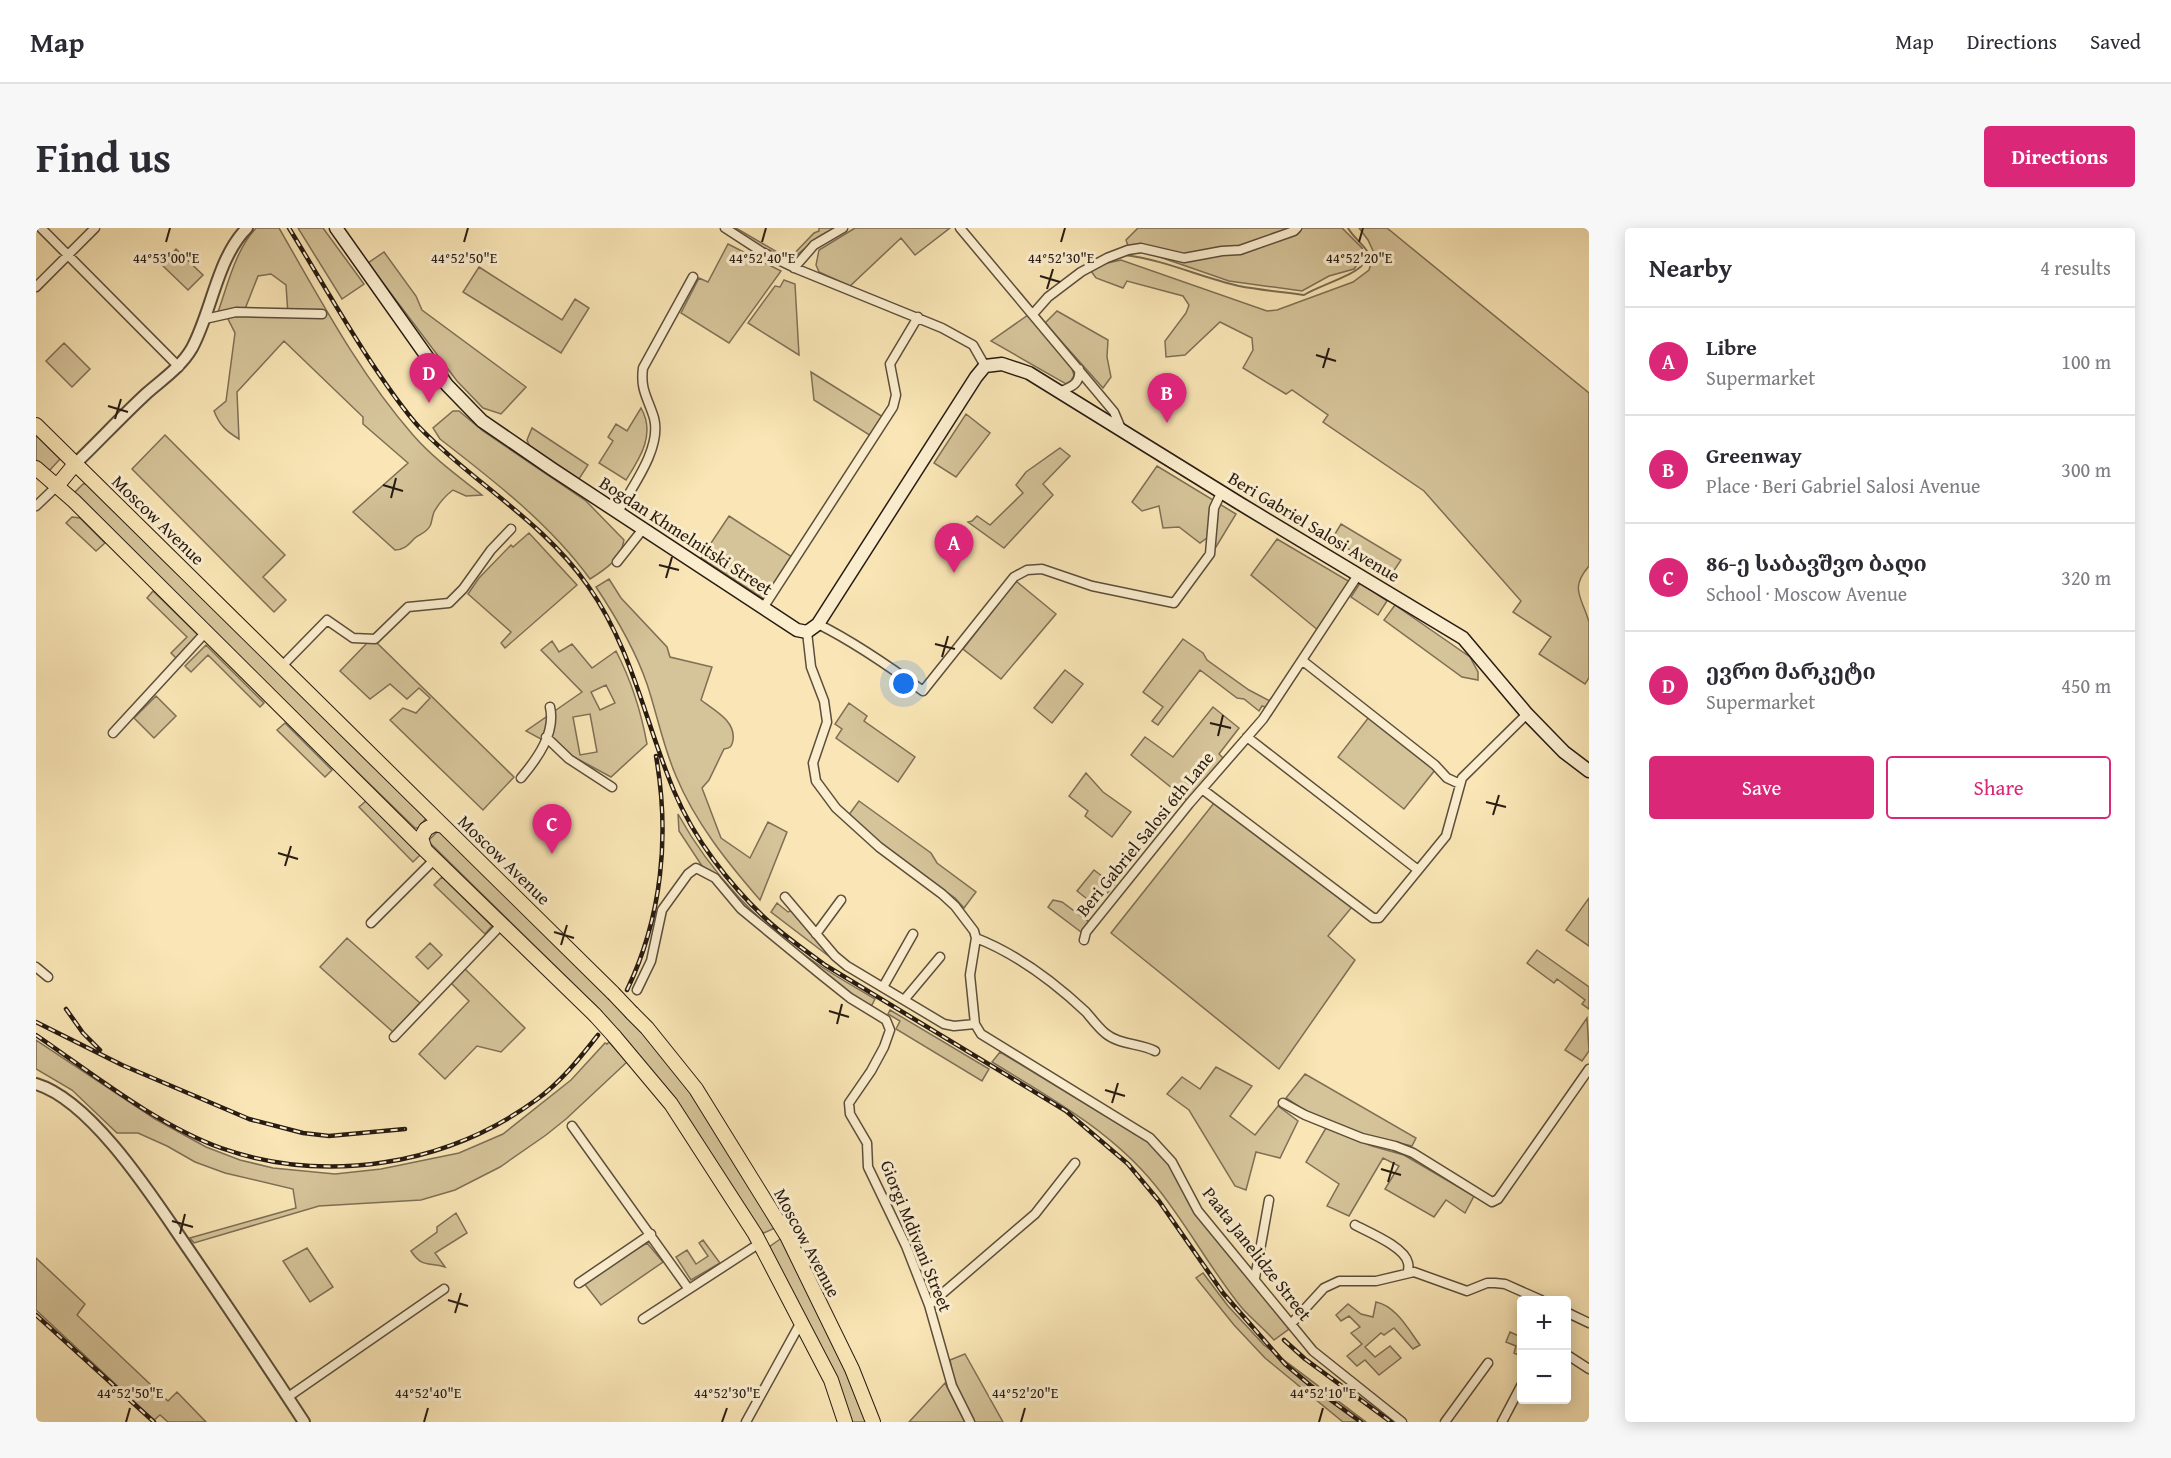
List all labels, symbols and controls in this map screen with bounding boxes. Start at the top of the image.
text: Map [30,21,84,62]
text: Map [1895,26,1934,57]
text: Directions [1967,26,2057,57]
text: Saved [2090,26,2141,57]
text: Find us [36,126,171,187]
button: Directions [1984,126,2135,187]
text: 44°53'00"E [133,247,200,268]
text: 44°52'50"E [431,247,498,268]
text: 44°52'40"E [729,247,796,268]
text: 44°52'30"E [1028,247,1095,268]
text: 44°52'20"E [1326,247,1393,268]
text: Nearby [1649,248,1732,287]
text: 4 results [2040,253,2111,282]
text: Libre [1706,331,1757,363]
text: A [1662,347,1675,376]
text: 100 m [2061,347,2111,376]
pin: D [410,354,448,403]
text: Supermarket [1706,363,1815,392]
pin: B [1148,374,1186,423]
text: Greenway [1706,439,1802,471]
text: B [1662,455,1675,484]
text: 300 m [2061,455,2111,484]
street label: Beri Gabriel Salosi Avenue [1223,464,1405,589]
street label: Moscow Avenue [106,468,211,571]
street label: Bogdan Khmelnitski Street [594,469,779,602]
text: Place · Beri Gabriel Salosi Avenue [1706,471,1981,500]
pin: A [934,524,974,573]
text: 86-ე საბავშვო ბაღი [1706,547,1927,579]
text: C [1663,563,1674,592]
text: 320 m [2061,563,2111,592]
text: School · Moscow Avenue [1706,579,1907,608]
text: ევრო მარკეტი [1706,655,1876,687]
your location [889,669,918,698]
text: D [1662,671,1675,700]
text: 450 m [2061,671,2111,700]
text: Supermarket [1706,687,1815,716]
street label: Beri Gabriel Salosi 6th Lane [1069,745,1220,922]
button: Save [1649,756,1874,819]
button: Share [1886,756,2111,819]
pin: C [532,804,572,854]
street label: Moscow Avenue [452,808,557,911]
street label: Giorgi Mdivani Street [874,1156,959,1316]
street label: Paata Janelidze Street [1196,1181,1319,1327]
street label: Moscow Avenue [767,1183,848,1302]
map controls [1517,1296,1571,1404]
button: + [1517,1296,1571,1350]
button: − [1517,1350,1571,1404]
text: 44°52'50"E [97,1382,164,1403]
text: 44°52'40"E [395,1382,462,1403]
text: 44°52'30"E [694,1382,761,1403]
text: 44°52'20"E [992,1382,1059,1403]
text: 44°52'10"E [1290,1382,1357,1403]

